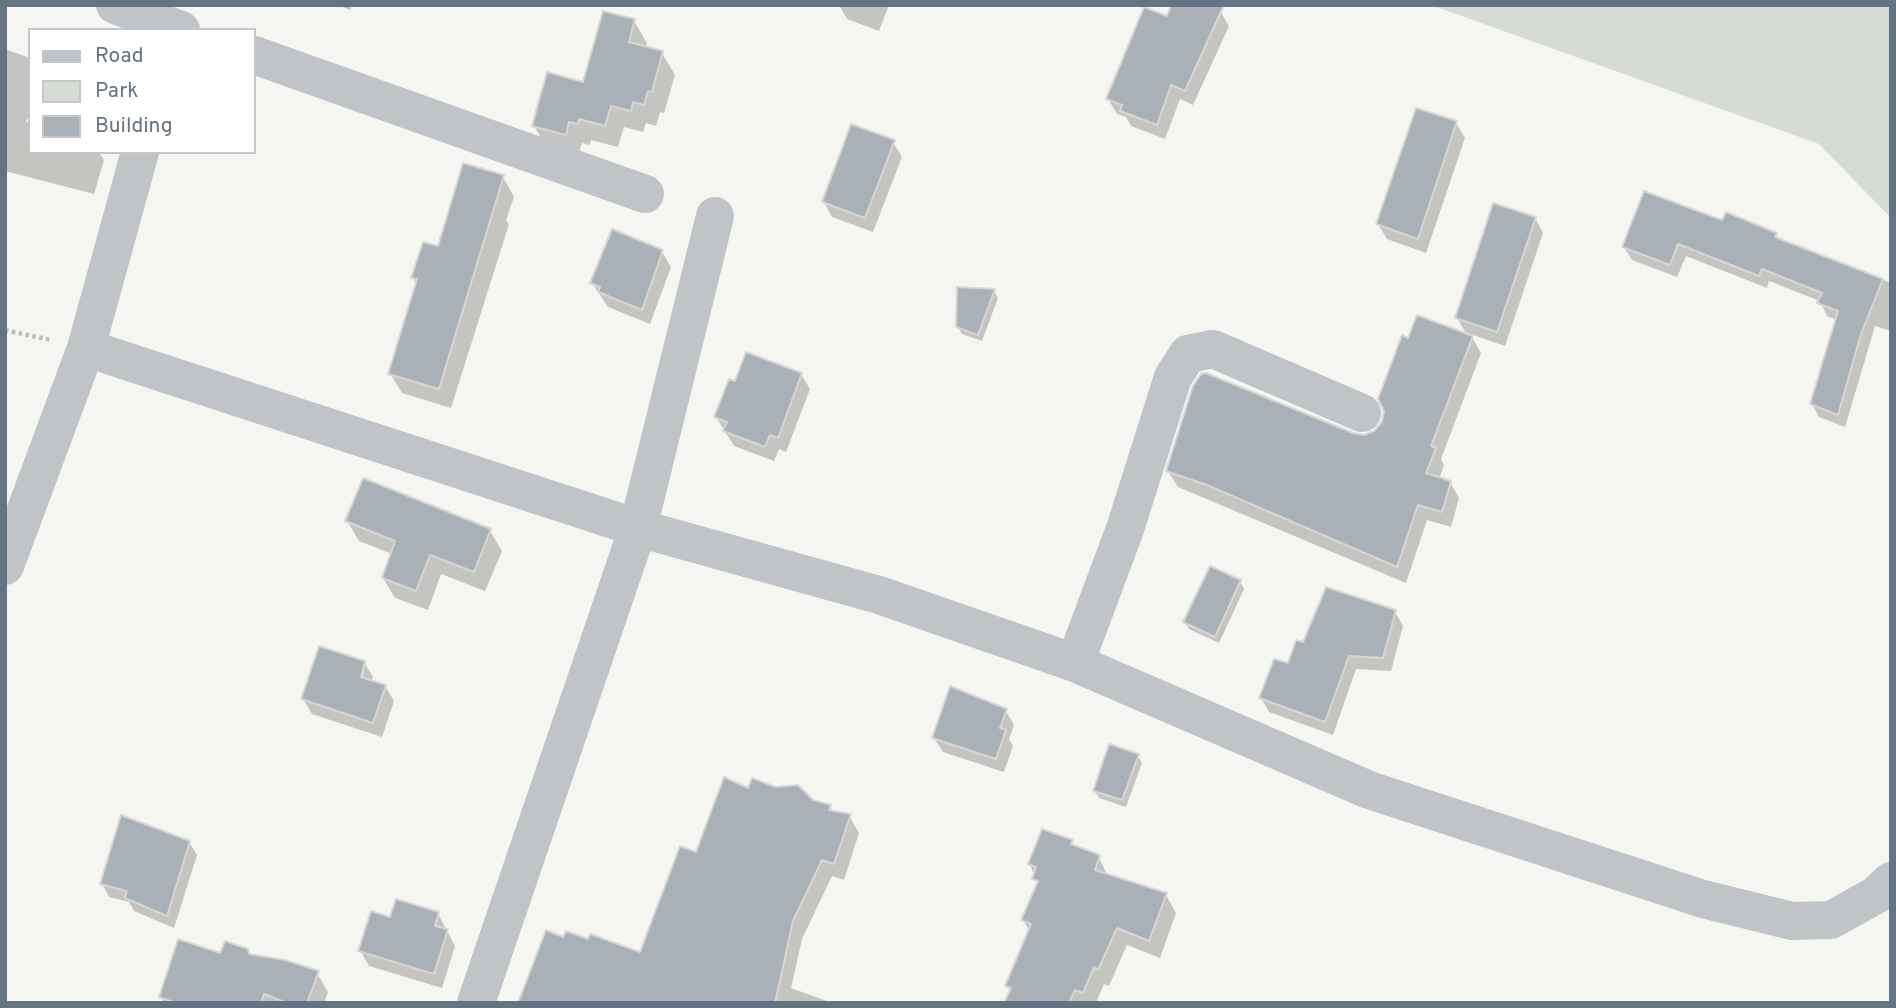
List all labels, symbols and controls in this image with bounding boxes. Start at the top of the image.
legend [28,28,256,154]
text: Road [95,43,144,70]
text: Park [95,78,138,105]
text: Building [95,113,173,140]

